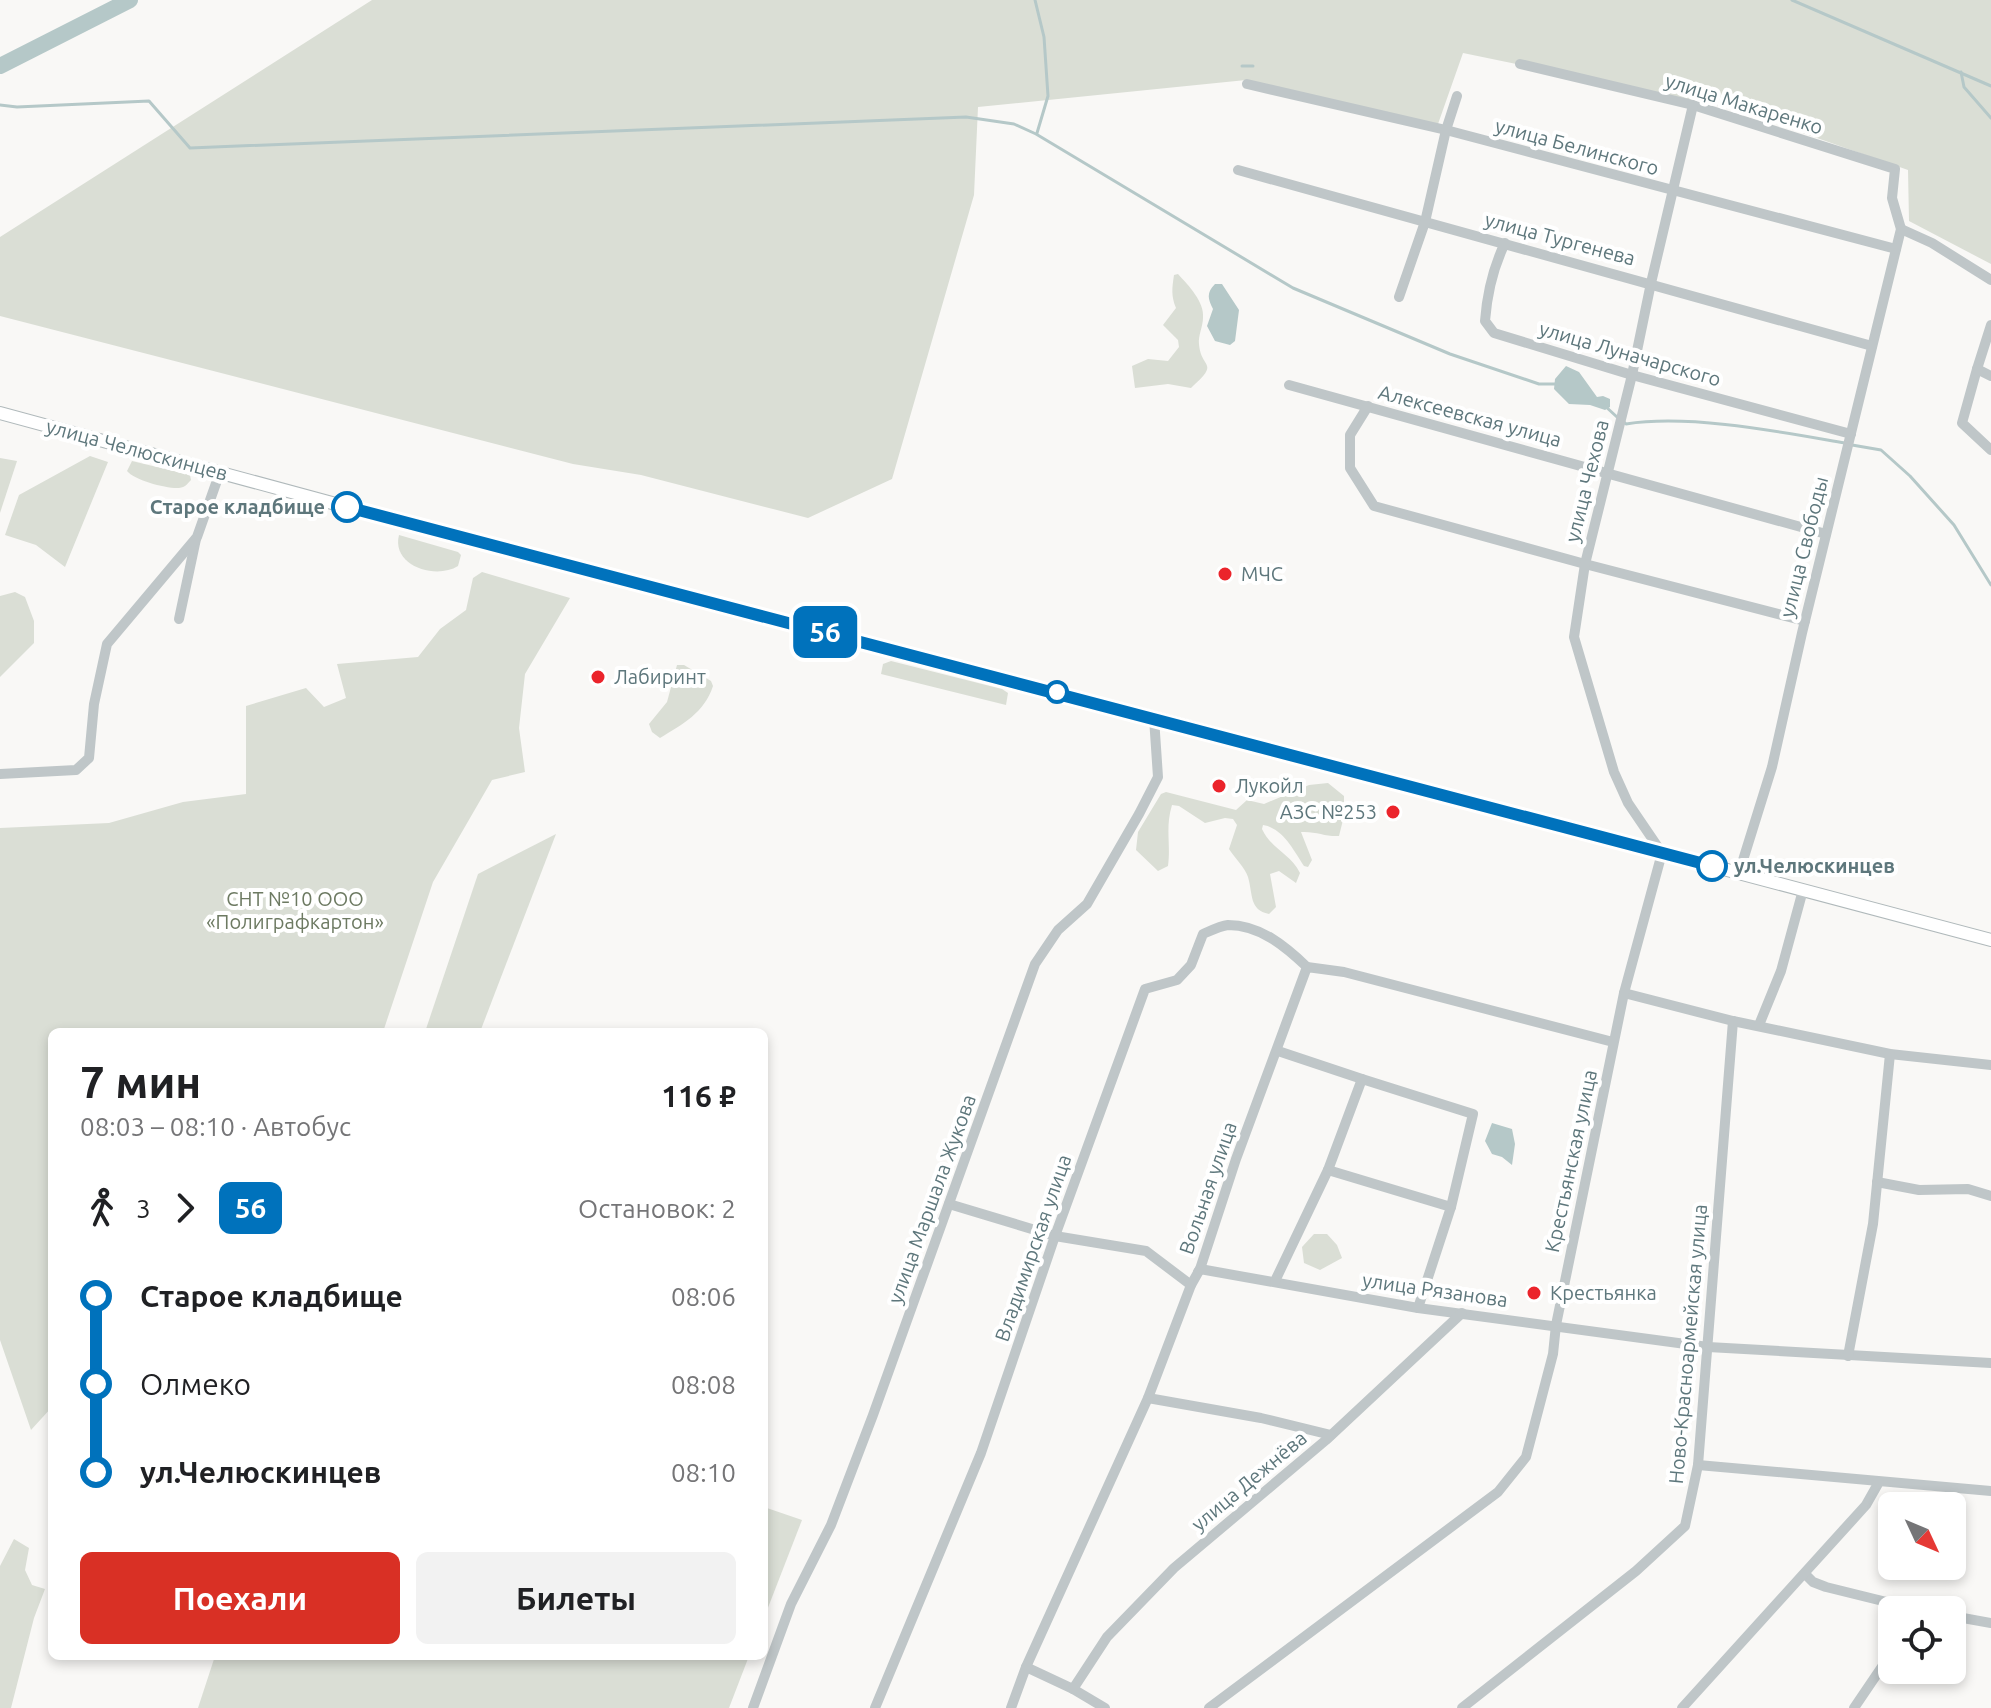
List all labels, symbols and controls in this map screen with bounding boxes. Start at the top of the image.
street label: улица Макаренко [1663,69,1826,138]
street label: улица Белинского [1493,114,1662,179]
street label: улица Тургенева [1482,207,1638,270]
street label: улица Луначарского [1537,317,1724,390]
street label: Алексеевская улица [1376,380,1564,451]
street label: улица Челюскинцев [44,414,230,485]
street label: улица Чехова [1560,417,1613,545]
street label: улица Свободы [1775,474,1832,620]
marker: Старое кладбище [332,492,362,522]
place label: Старое кладбище [150,495,325,518]
place label: МЧС [1241,562,1283,585]
marker: МЧС [1216,565,1234,583]
line badge: 56 [789,606,861,658]
text: 56 [809,616,841,647]
place label: Лабиринт [614,665,706,688]
marker: Лабиринт [589,668,607,686]
unlabelled marker [1046,681,1068,703]
place label: Лукойл [1235,774,1304,797]
marker: Лукойл [1210,777,1228,795]
place label: АЗС №253 [1280,800,1377,823]
marker: АЗС №253 [1384,803,1402,821]
marker: ул.Челюскинцев [1697,851,1727,881]
place label: ул.Челюскинцев [1734,854,1895,877]
park label: СНТ №10 ООО «Полиграфкартон» [206,887,384,933]
text: 7 мин [80,1057,201,1106]
street label: Крестьянская улица [1540,1067,1601,1254]
text: 116 ₽ [661,1079,736,1113]
street label: улица Маршала Жукова [883,1091,980,1307]
text: 08:03 – 08:10 · Автобус [80,1112,351,1141]
street label: Вольная улица [1174,1119,1241,1257]
street label: Владимирская улица [990,1151,1075,1344]
icon: walk [80,1186,124,1230]
icon: forward [163,1186,207,1230]
text: 56 [235,1192,266,1223]
text: 3 [136,1194,151,1223]
text: Остановок: 2 [578,1194,736,1223]
street label: Ново-Красноармейская улица [1664,1203,1711,1485]
street label: улица Рязанова [1361,1268,1509,1311]
text: Старое кладбище [140,1279,403,1313]
place label: Крестьянка [1550,1281,1657,1304]
text: 08:06 [671,1282,736,1311]
marker: Крестьянка [1525,1284,1543,1302]
text: Олмеко [140,1367,251,1401]
text: 08:08 [671,1370,736,1399]
street label: улица Дежнёва [1186,1426,1311,1535]
text: ул.Челюскинцев [140,1455,381,1489]
text: 08:10 [671,1458,736,1487]
north arrow [1878,1492,1966,1580]
map controls [1878,1492,1966,1684]
button: Поехали [80,1552,400,1644]
button: Билеты [416,1552,736,1644]
button: locate [1878,1596,1966,1684]

